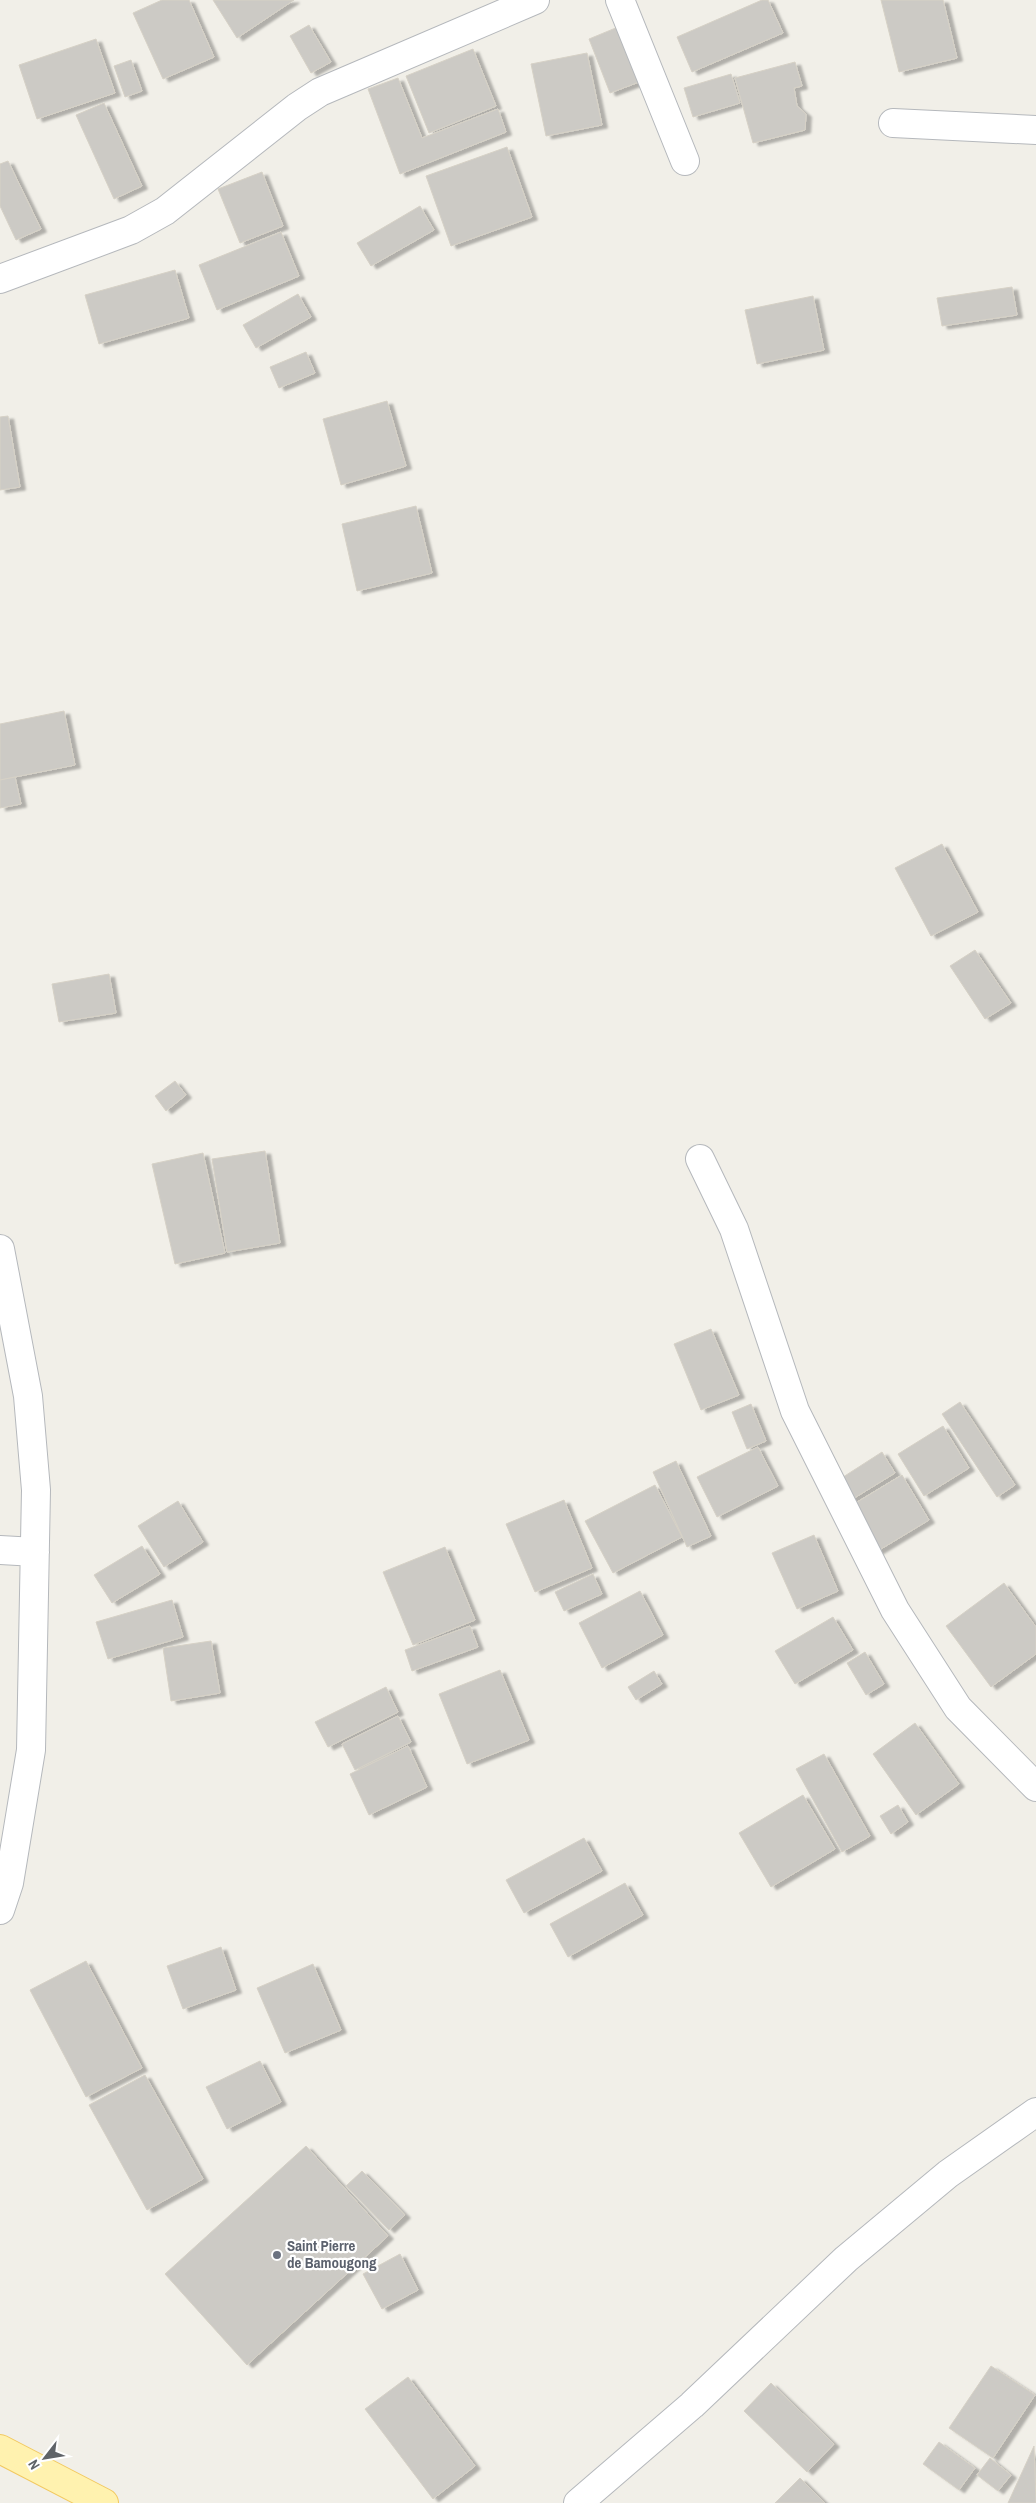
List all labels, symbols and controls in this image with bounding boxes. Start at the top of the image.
place label: Saint Pierre de Bamougong [287,2235,377,2273]
marker: Saint Pierre de Bamougong [271,2249,283,2261]
north arrow [20,2433,70,2483]
text: N [24,2457,44,2473]

